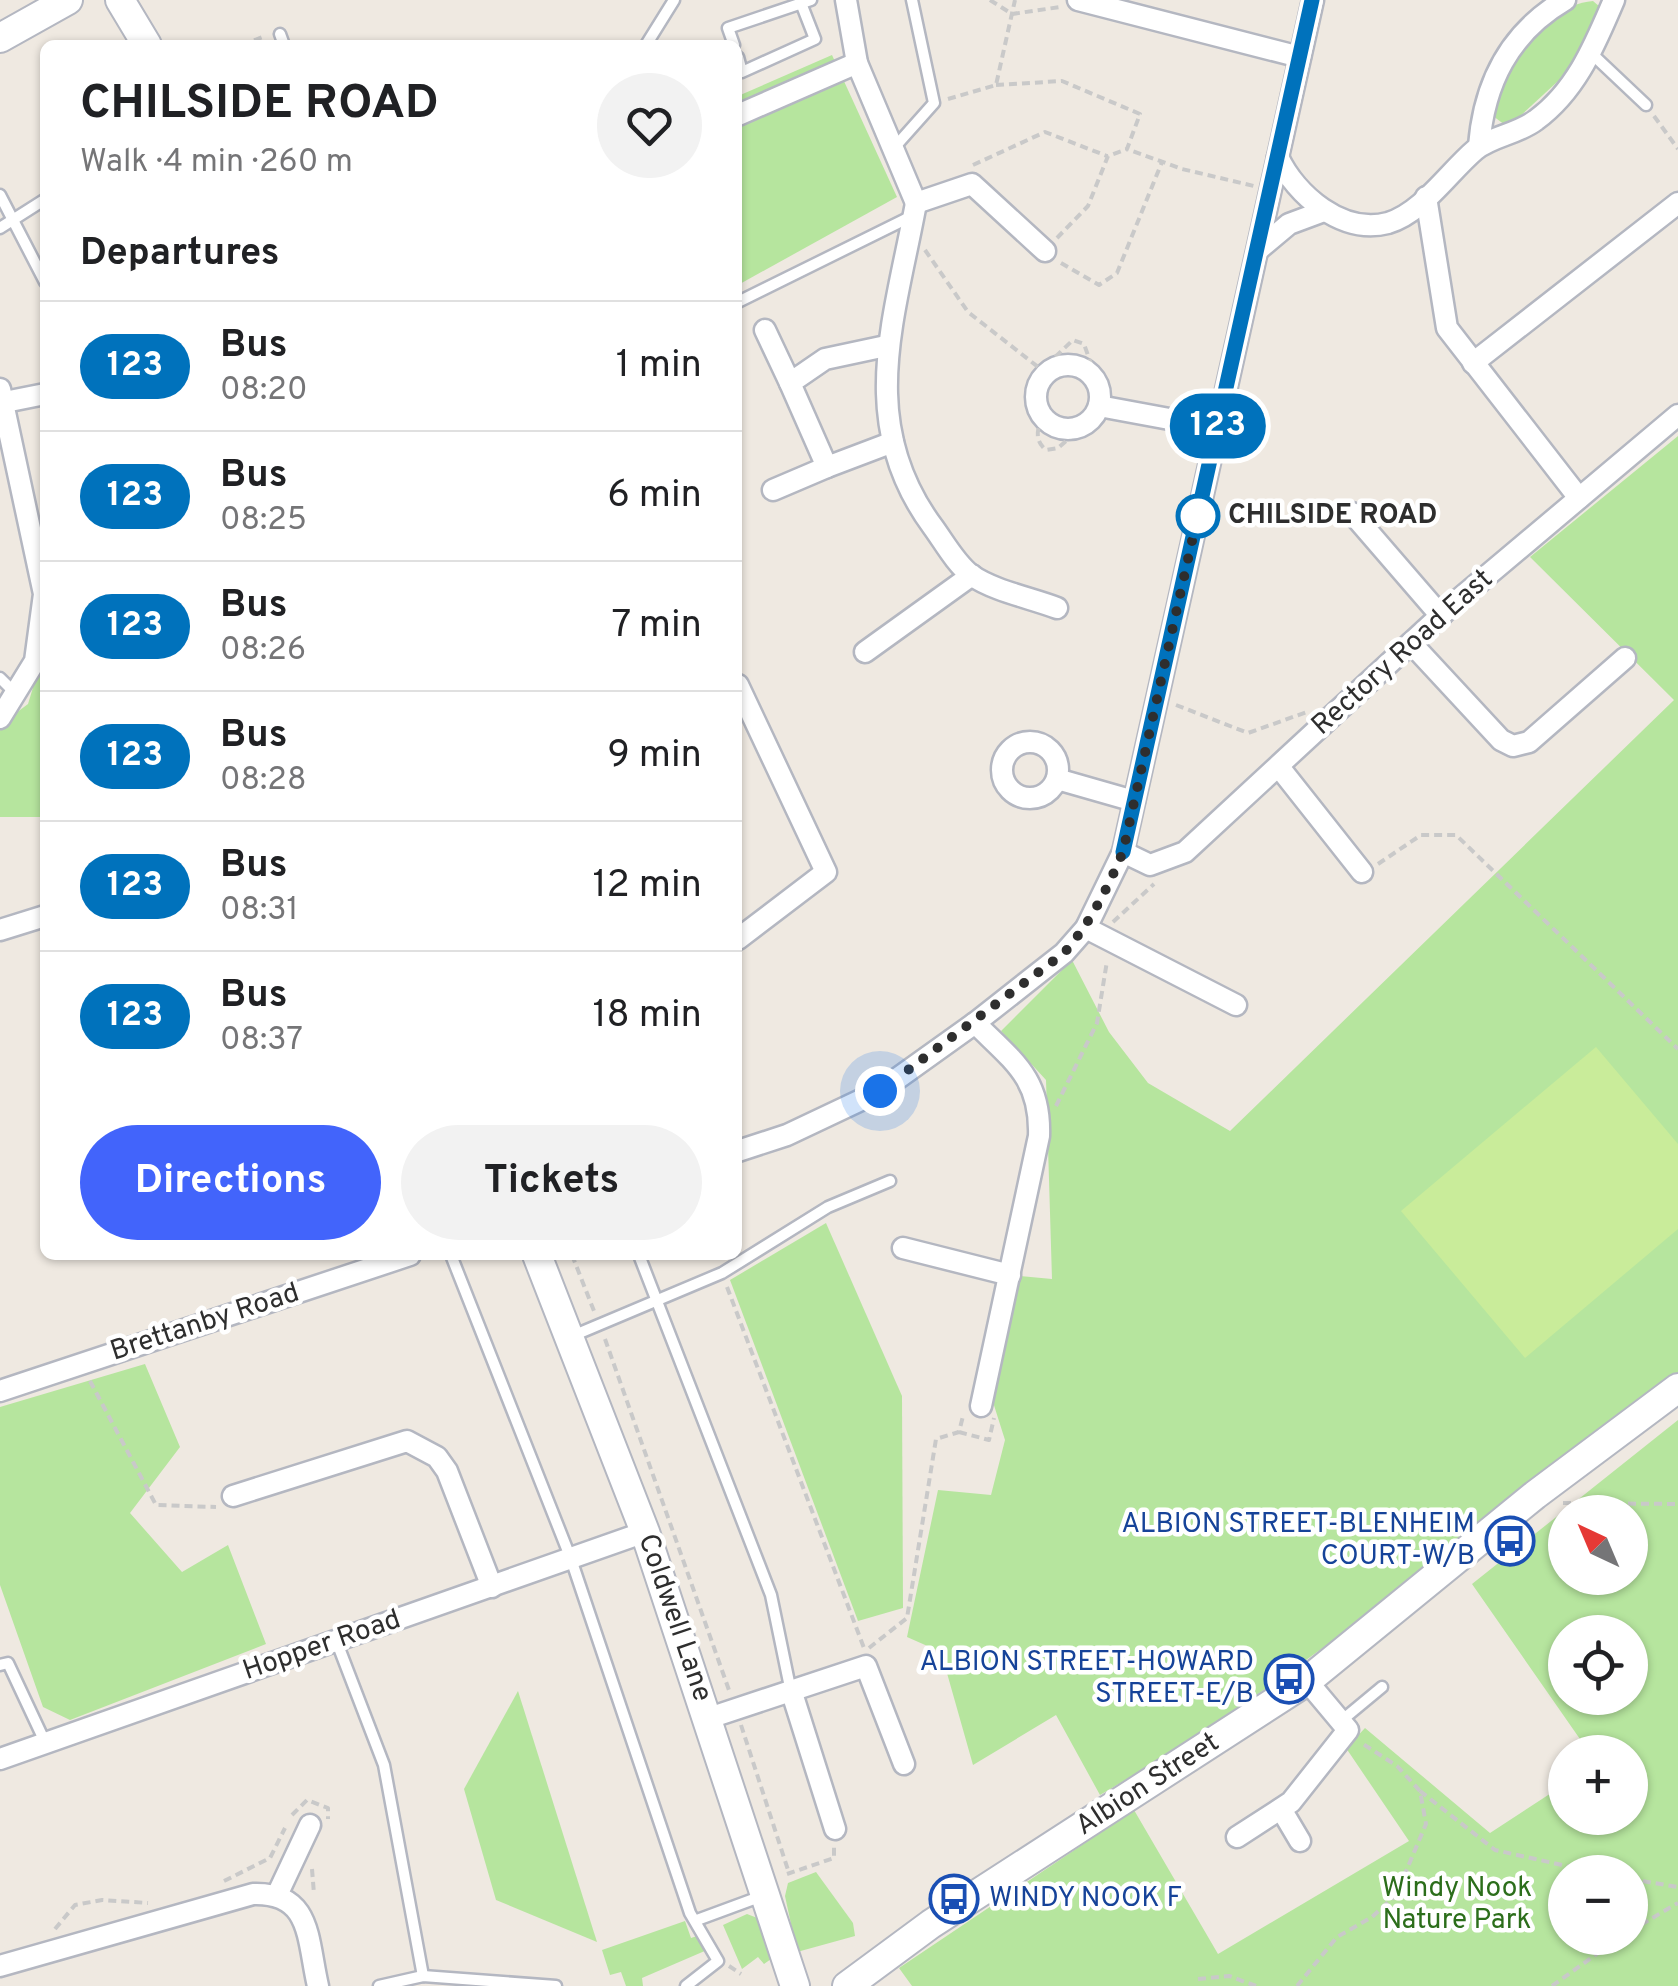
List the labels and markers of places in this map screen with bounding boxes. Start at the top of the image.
marker: CHILSIDE ROAD [1177,495,1219,537]
place label: CHILSIDE ROAD [1228,498,1437,534]
place label: ALBION STREET-BLENHEIM COURT-W/B [1121,1507,1475,1575]
bus stop icon: ALBION STREET-BLENHEIM COURT-W/B [1484,1515,1536,1567]
place label: ALBION STREET-HOWARD STREET-E/B [919,1645,1254,1713]
bus stop icon: ALBION STREET-HOWARD STREET-E/B [1263,1653,1315,1705]
bus stop icon: WINDY NOOK F [928,1873,980,1925]
place label: WINDY NOOK F [989,1881,1182,1917]

